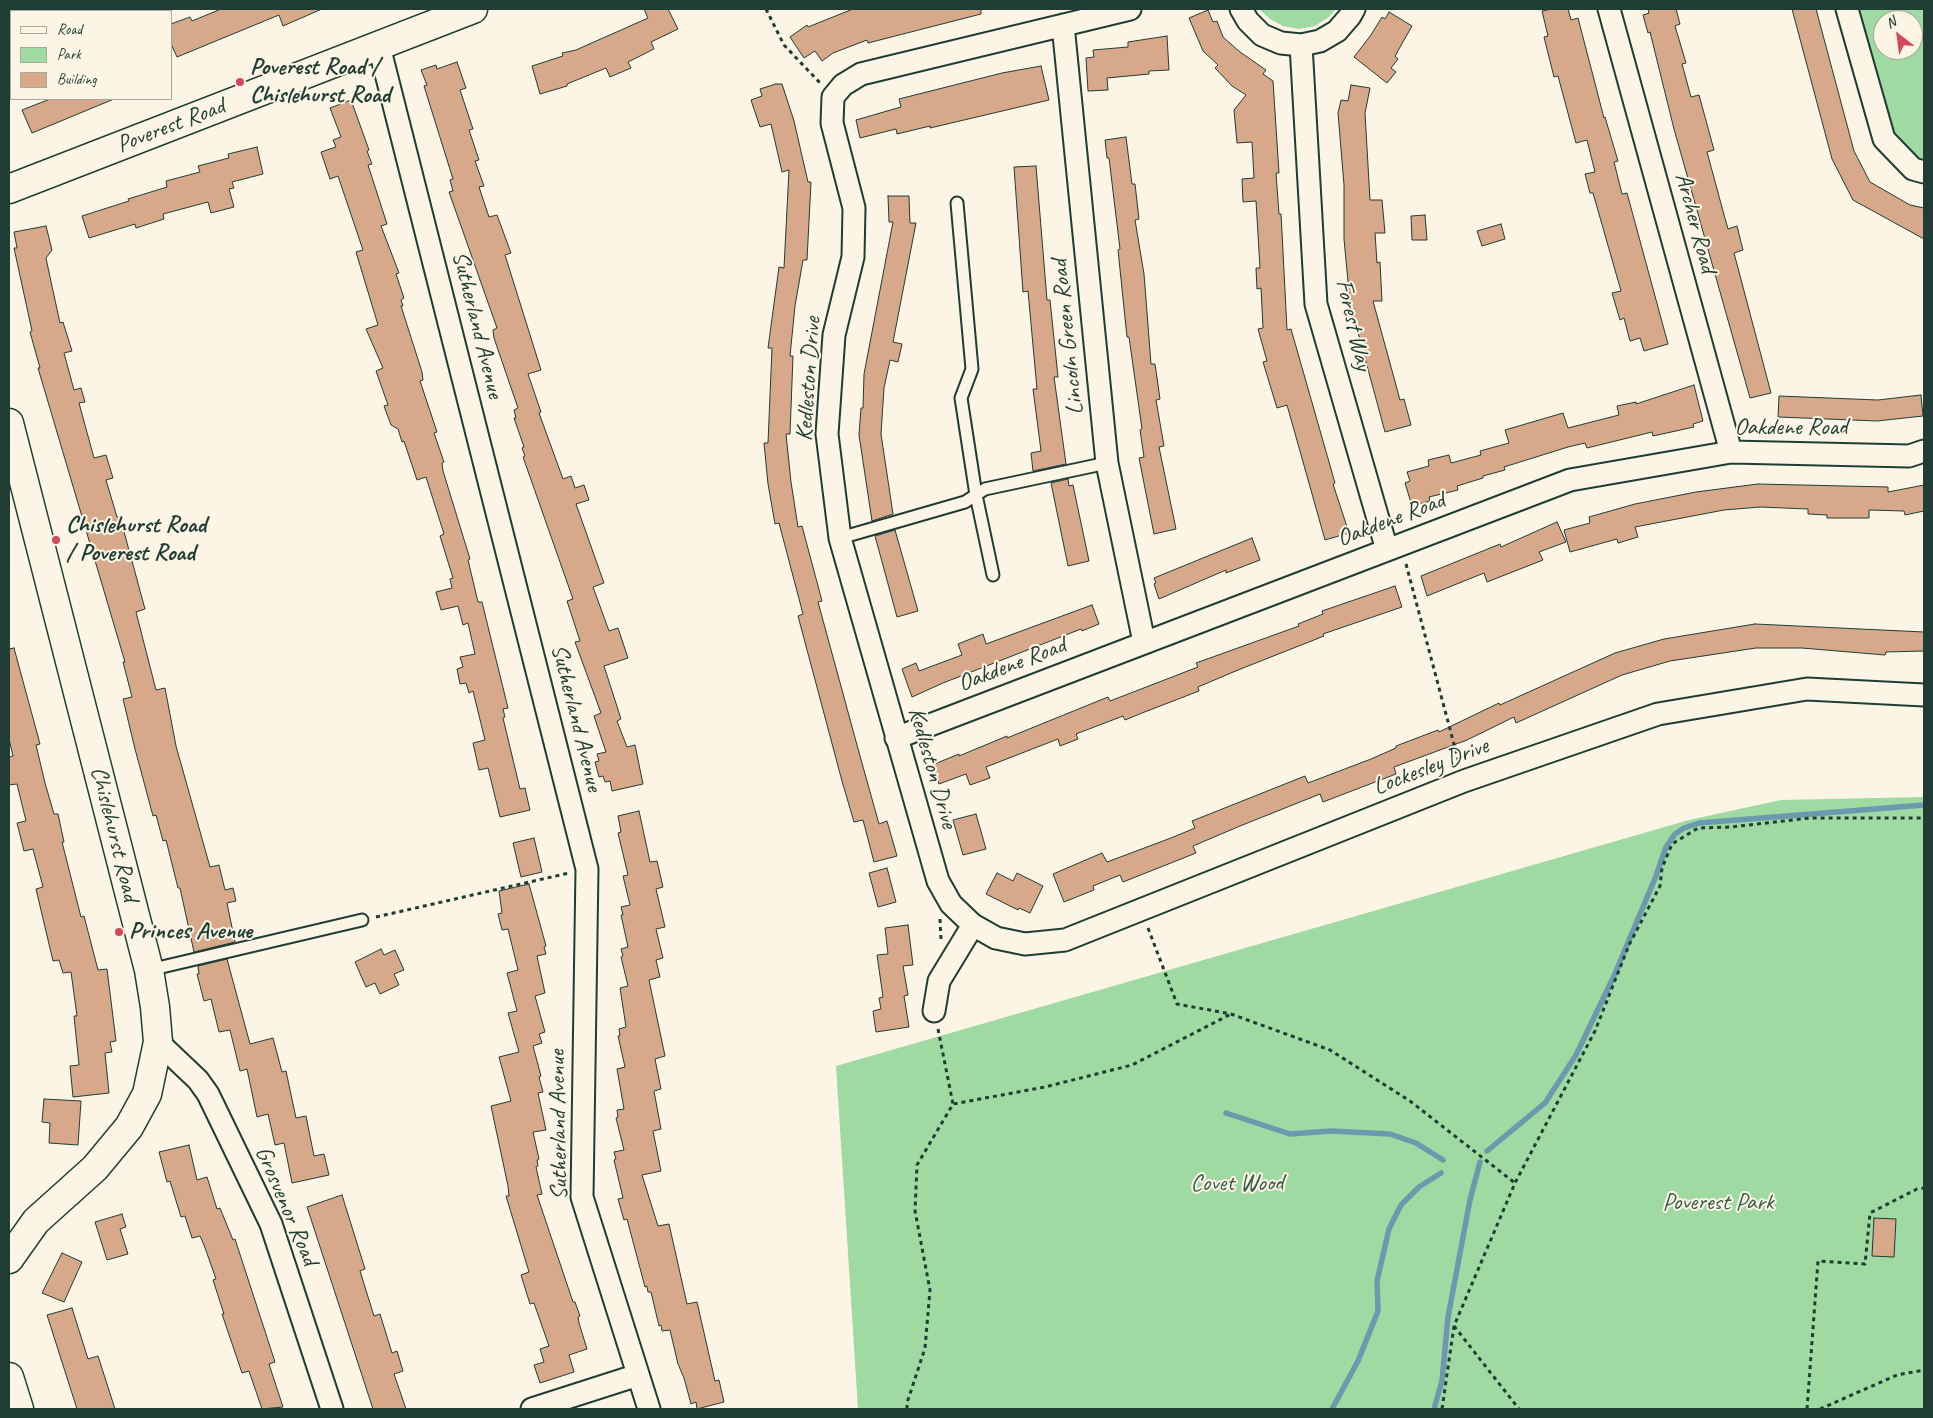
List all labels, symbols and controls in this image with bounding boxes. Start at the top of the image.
legend [10,10,172,100]
north arrow [1873,10,1923,60]
text: N [1883,13,1899,32]
text: Road [57,20,82,39]
text: Park [57,45,81,64]
place label: Poverest Road / Chislehurst Road [250,54,390,110]
text: Building [57,70,96,89]
marker: Poverest Road / Chislehurst Road [234,76,246,88]
street label: Poverest Road [113,92,229,160]
street label: Archer Road [1668,170,1722,276]
street label: Sutherland Avenue [445,249,509,401]
street label: Lincoln Green Road [1046,258,1090,416]
street label: Forest Way [1329,277,1377,373]
street label: Kedleston Drive [790,316,828,442]
street label: Oakdene Road [1735,414,1847,442]
street label: Oakdene Road [1333,486,1449,554]
place label: Chislehurst Road / Poverest Road [66,512,206,568]
marker: Chislehurst Road / Poverest Road [50,534,62,546]
street label: Oakdene Road [954,631,1070,699]
street label: Sutherland Avenue [544,642,608,794]
street label: Kedleston Drive [901,704,963,832]
street label: Lockesley Drive [1369,732,1493,802]
street label: Chislehurst Road [83,764,145,904]
place label: Princes Avenue [129,918,252,946]
marker: Princes Avenue [113,926,125,938]
street label: Sutherland Avenue [543,1050,575,1200]
street label: Grosvenor Road [248,1142,324,1270]
park label: Covet Wood [1190,1170,1284,1198]
park label: Poverest Park [1662,1189,1774,1217]

